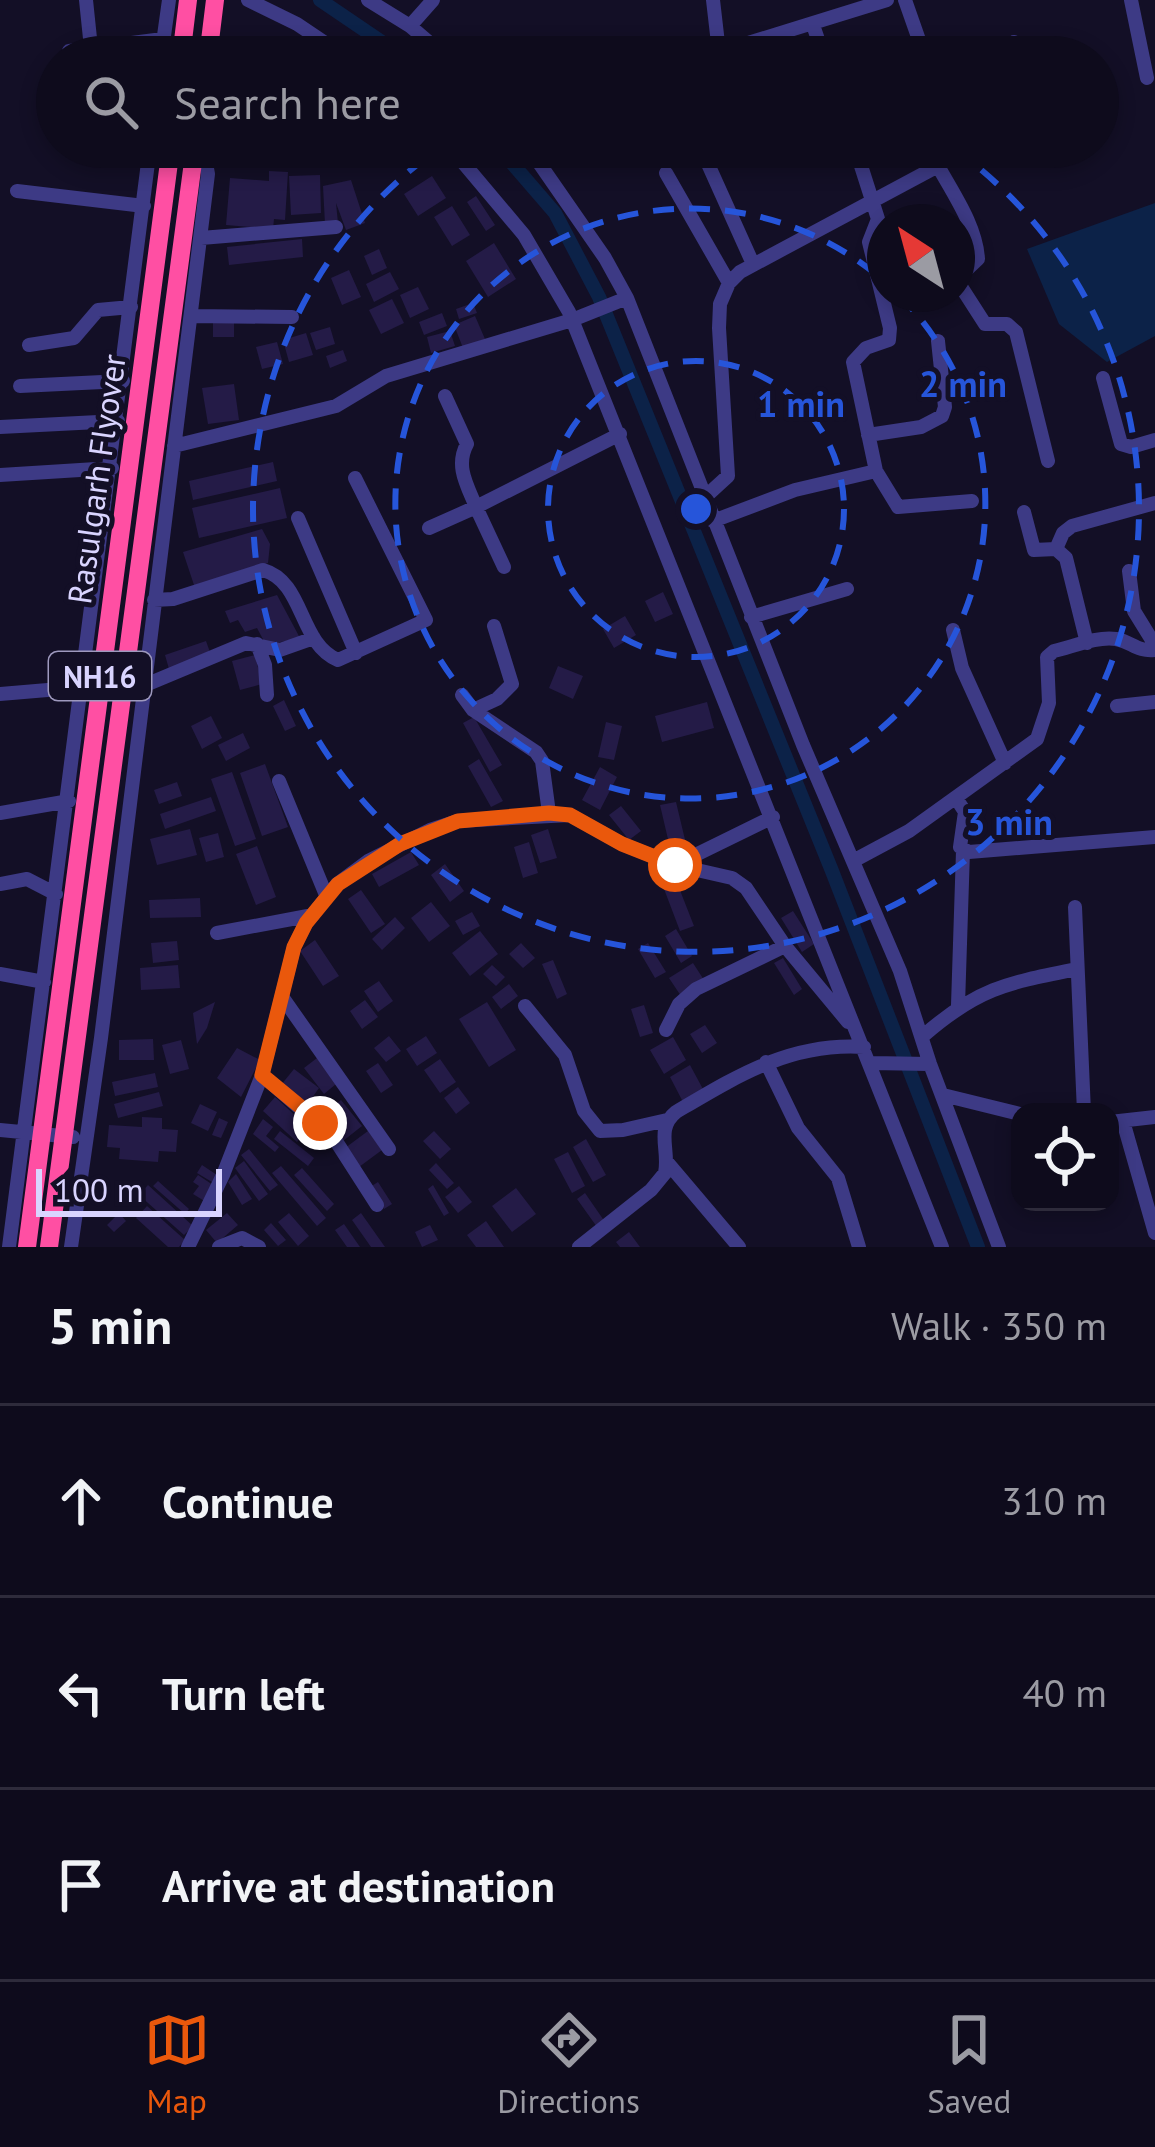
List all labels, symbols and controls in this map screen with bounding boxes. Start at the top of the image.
search box [36,36,1119,168]
icon: search [78,69,144,135]
text: Search here [174,73,401,131]
north arrow [867,204,975,312]
street label: Rasulgarh Flyover [57,351,135,607]
text: 2 min [919,360,1007,407]
text: 1 min [757,380,845,427]
centre of rings [675,488,717,530]
road number: NH16 [49,652,151,700]
text: 3 min [965,798,1053,845]
route start [648,838,702,892]
route end [293,1096,347,1150]
map controls [1011,1103,1119,1211]
button: locate [1011,1103,1119,1211]
scale bar [36,1163,222,1216]
text: 100 m [54,1168,144,1211]
text: 5 min [48,1292,172,1358]
text: Walk · 350 m [891,1300,1107,1351]
icon: ahead [48,1468,114,1534]
text: Continue [162,1472,334,1530]
text: 310 m [1001,1475,1107,1526]
icon: left [48,1660,114,1726]
text: Turn left [162,1664,325,1722]
text: 40 m [1022,1667,1107,1718]
icon: arrive [48,1852,114,1918]
text: Arrive at destination [162,1856,555,1914]
tab: Map [144,2007,210,2122]
tab: Directions [497,2007,640,2122]
tab: Saved [927,2007,1011,2122]

